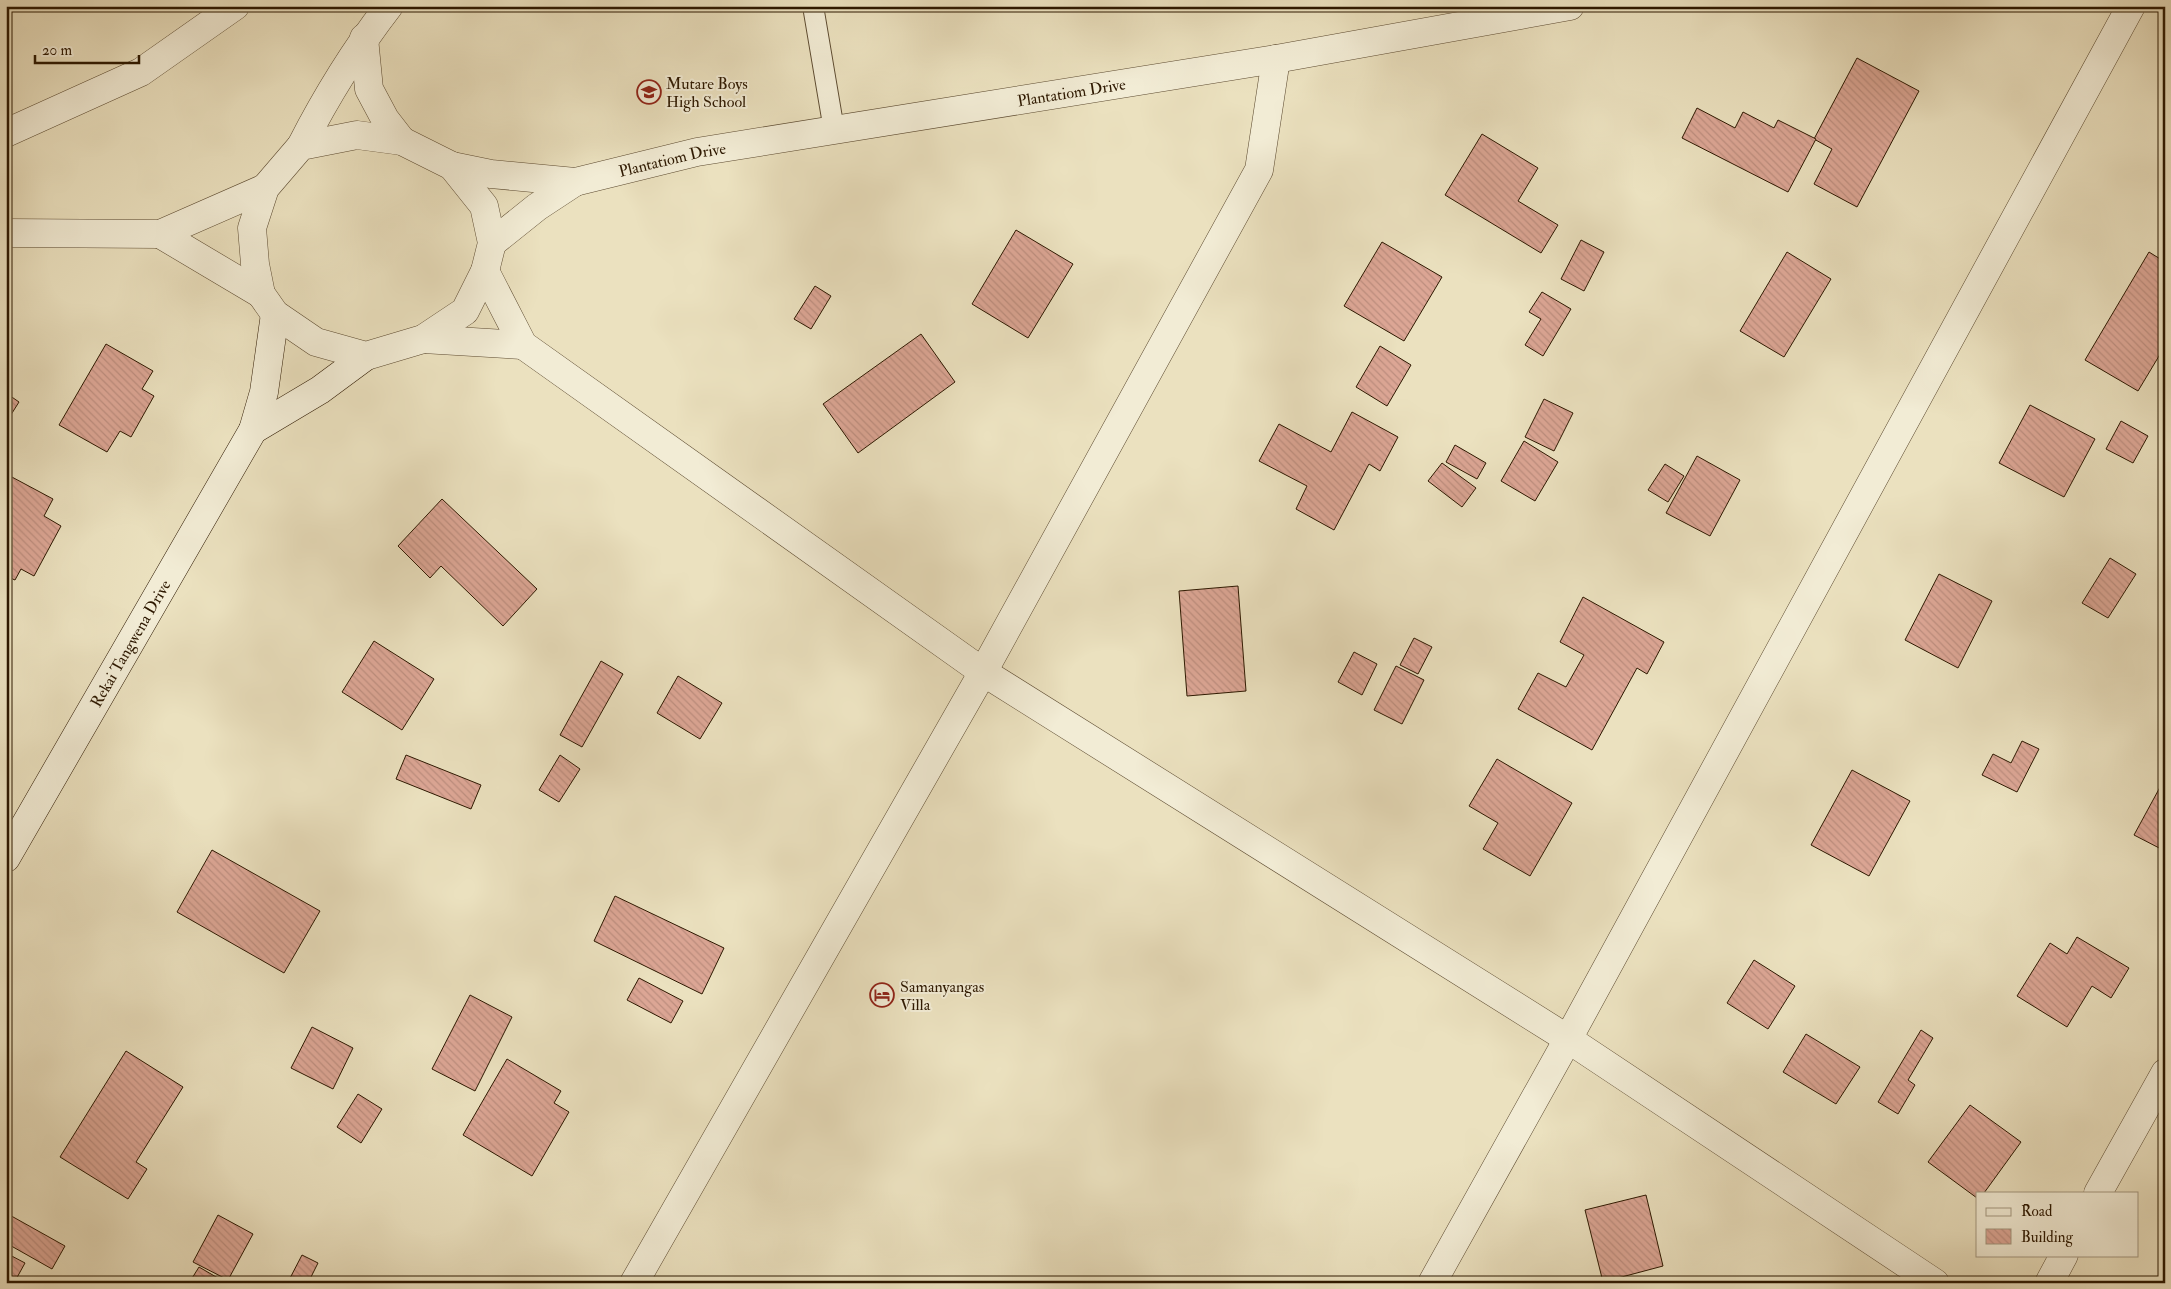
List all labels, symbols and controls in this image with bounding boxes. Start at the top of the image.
scale bar [35,32,139,64]
text: 20 m [42,41,72,60]
place label: Mutare Boys High School [666,74,748,112]
street label: Plantatiom Drive [1016,74,1127,111]
school or university icon: Mutare Boys High School [636,79,662,105]
street label: Plantatiom Drive [617,138,728,182]
street label: Rekai Tangwena Drive [86,576,176,711]
place label: Samanyangas Villa [900,977,984,1015]
hotel icon: Samanyangas Villa [869,982,895,1008]
legend [1976,1192,2138,1256]
text: Road [2021,1202,2053,1221]
text: Building [2021,1228,2073,1247]

